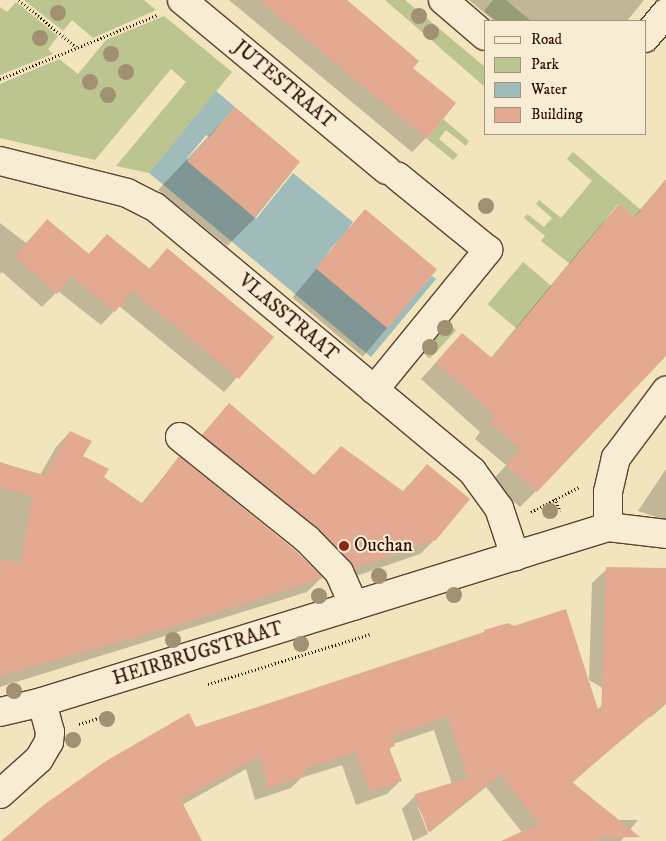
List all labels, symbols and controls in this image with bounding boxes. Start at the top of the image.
legend [483,20,646,135]
text: Road [531,30,562,49]
street label: JUTESTRAAT [229,36,339,134]
text: Park [531,55,559,74]
text: Water [531,80,567,99]
text: Building [531,105,583,124]
street label: VLASSTRAAT [233,270,343,366]
place label: Ouchan [354,535,413,557]
marker: Ouchan [338,540,350,552]
street label: HEIRBRUGSTRAAT [110,617,286,691]

